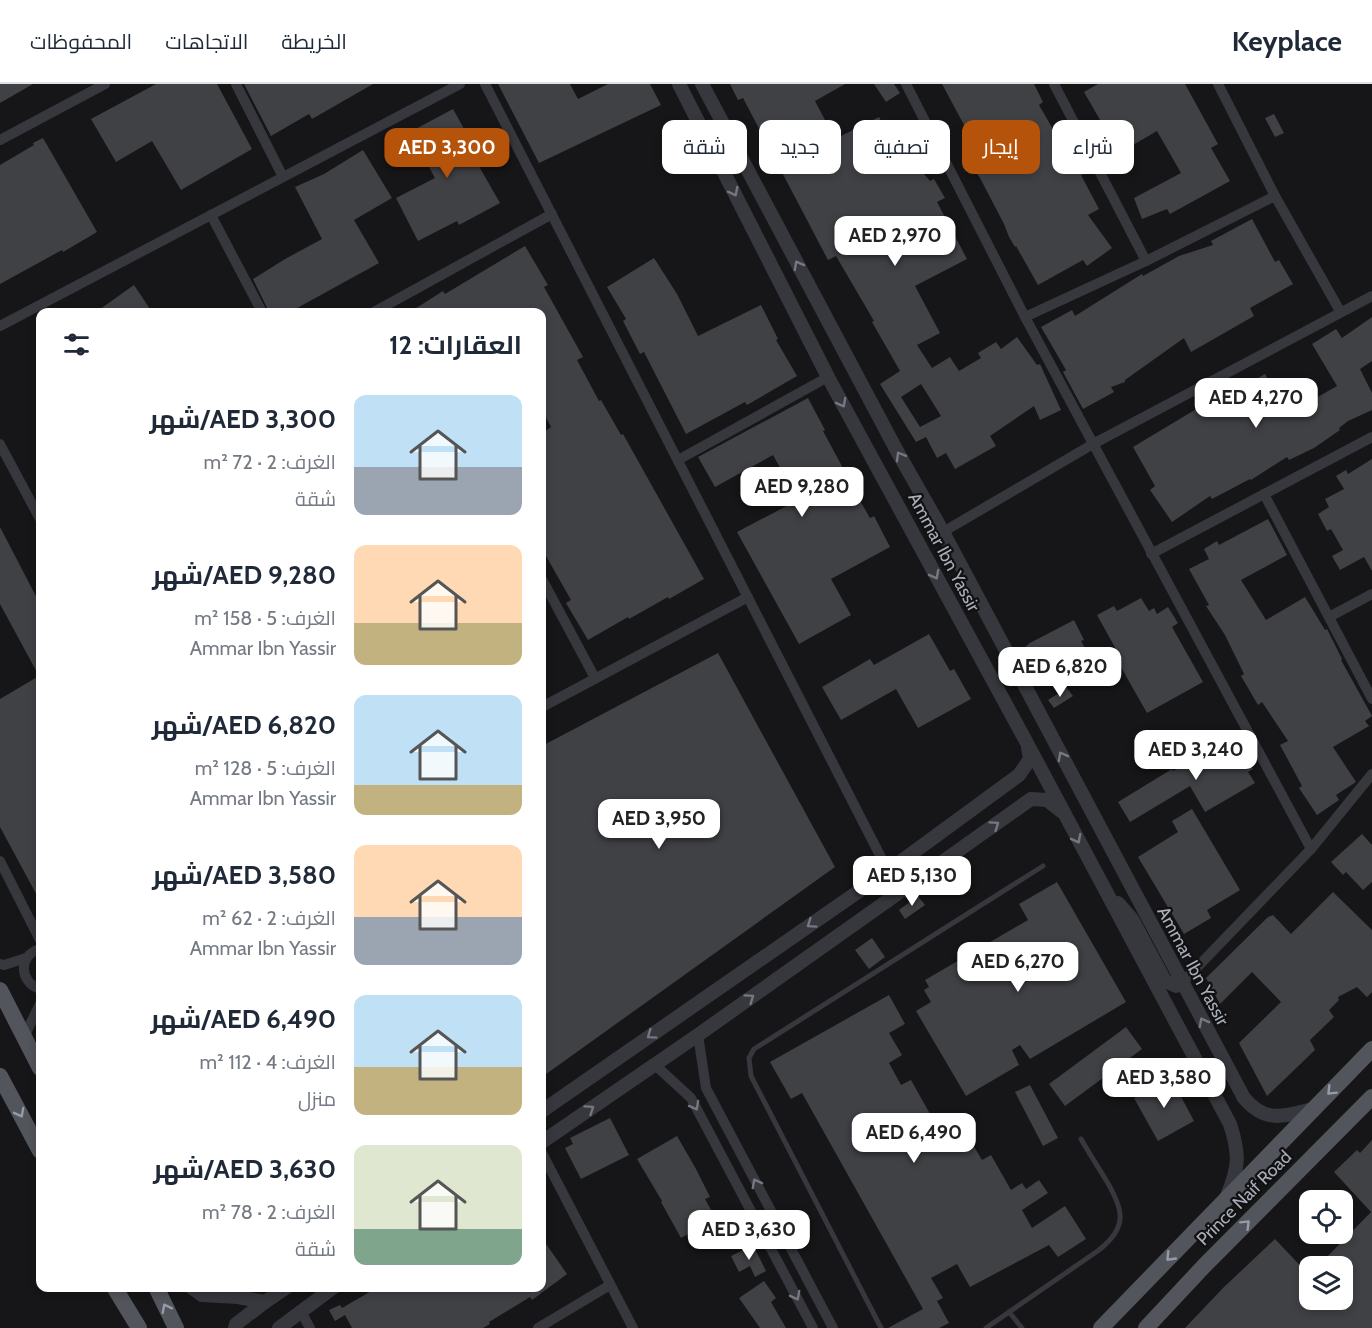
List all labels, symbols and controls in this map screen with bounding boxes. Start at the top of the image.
text: Keyplace [1232,24,1342,58]
text: المحفوظات [30,29,132,54]
text: الاتجاهات [165,29,248,54]
text: الخريطة [281,29,347,54]
chip: شقة [662,120,747,174]
chip: جديد [759,120,841,174]
chip: تصفية [853,120,950,174]
chip: إيجار [962,120,1040,174]
chip: شراء [1052,120,1134,174]
pin: AED 3,300 [378,128,516,179]
text: AED 3,300 [398,135,496,159]
one-way arrow [727,186,739,197]
pin: AED 2,970 [826,216,964,267]
text: AED 2,970 [848,223,942,247]
one-way arrow [794,261,805,271]
icon: filters [60,328,93,361]
text: العقارات: 12 [389,329,522,361]
pin: AED 4,270 [1187,378,1325,429]
text: AED 4,270 [1209,385,1303,409]
one-way arrow [835,397,846,407]
text: AED 3,300/شهر [149,403,336,435]
icon: home [402,419,474,491]
text: الغرف: 2 · 72 m² [204,450,336,474]
one-way arrow [895,452,907,462]
pin: AED 9,280 [733,467,871,518]
text: AED 9,280 [754,474,850,498]
text: شقة [295,487,336,511]
street label: Ammar Ibn Yassir [903,489,985,616]
text: AED 9,280/شهر [152,559,336,591]
one-way arrow [928,568,939,579]
icon: home [402,569,474,641]
text: الغرف: 5 · 158 m² [194,606,336,630]
text: Ammar Ibn Yassir [190,636,336,660]
pin: AED 6,820 [991,647,1129,698]
text: AED 6,820 [1012,654,1108,678]
text: AED 6,820/شهر [152,709,336,741]
icon: home [402,719,474,791]
pin: AED 3,240 [1127,730,1265,781]
text: AED 3,240 [1148,737,1244,761]
one-way arrow [1058,752,1069,763]
text: الغرف: 5 · 128 m² [195,756,336,780]
text: Ammar Ibn Yassir [190,786,336,810]
pin: AED 3,950 [590,799,728,850]
text: AED 3,950 [612,806,706,830]
one-way arrow [989,821,1000,832]
one-way arrow [1070,833,1081,843]
pin: AED 5,130 [843,856,981,907]
text: AED 3,580/شهر [152,859,336,891]
text: AED 5,130 [867,863,957,887]
icon: home [402,869,474,941]
street label: Ammar Ibn Yassir [1152,903,1234,1030]
text: الغرف: 2 · 62 m² [202,906,336,930]
one-way arrow [807,917,818,928]
text: Ammar Ibn Yassir [190,936,336,960]
pin: AED 6,270 [949,942,1087,993]
text: AED 6,270 [971,949,1065,973]
one-way arrow [744,994,755,1005]
text: AED 6,490/شهر [150,1003,336,1035]
one-way arrow [1199,1017,1210,1028]
icon: home [402,1019,474,1091]
one-way arrow [646,1028,657,1039]
text: الغرف: 4 · 112 m² [200,1050,336,1074]
pin: AED 3,580 [1095,1058,1233,1109]
text: AED 3,580 [1116,1065,1212,1089]
one-way arrow [1327,1083,1338,1094]
text: منزل [298,1087,336,1111]
one-way arrow [688,1099,699,1110]
one-way arrow [583,1105,594,1116]
one-way arrow [13,1107,24,1118]
pin: AED 6,490 [845,1113,983,1164]
text: AED 6,490 [866,1120,962,1144]
street label: Prince Naif Road [1192,1146,1296,1250]
text: AED 3,630/شهر [153,1153,336,1185]
icon: home [402,1169,474,1241]
one-way arrow [752,1179,764,1190]
map controls [1299,1190,1353,1310]
button: locate [1299,1190,1353,1244]
text: الغرف: 2 · 78 m² [202,1200,336,1224]
pin: AED 3,630 [680,1210,818,1261]
text: AED 3,630 [702,1217,796,1241]
one-way arrow [1238,1221,1249,1232]
text: شقة [295,1237,336,1261]
one-way arrow [1167,1249,1178,1260]
button: layers [1299,1256,1353,1310]
one-way arrow [789,1290,800,1301]
one-way arrow [162,1303,173,1314]

